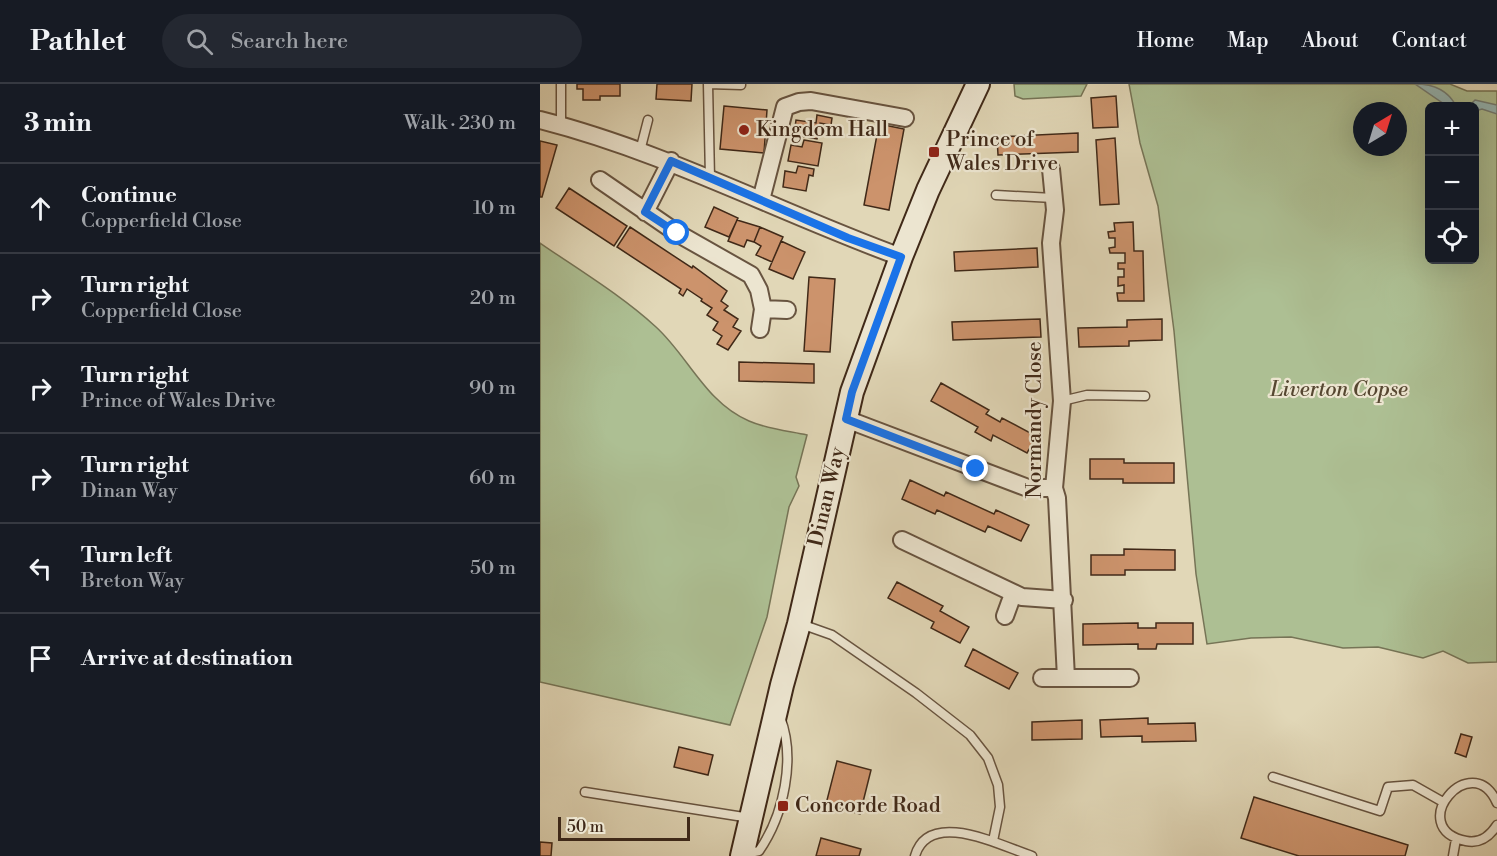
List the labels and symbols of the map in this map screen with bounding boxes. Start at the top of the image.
north arrow [1353,102,1407,156]
place label: Kingdom Hall [756,117,888,143]
marker: Kingdom Hall [737,123,751,137]
place label: Prince of Wales Drive [945,127,1058,177]
marker: Prince of Wales Drive [927,145,941,159]
route start [663,219,689,245]
street label: Normandy Close [1022,341,1048,499]
park label: Liverton Copse [1269,377,1408,403]
street label: Dinan Way [803,444,851,549]
route end [962,455,988,481]
place label: Concorde Road [795,793,941,819]
marker: Concorde Road [776,799,790,813]
scale bar [558,814,690,842]

